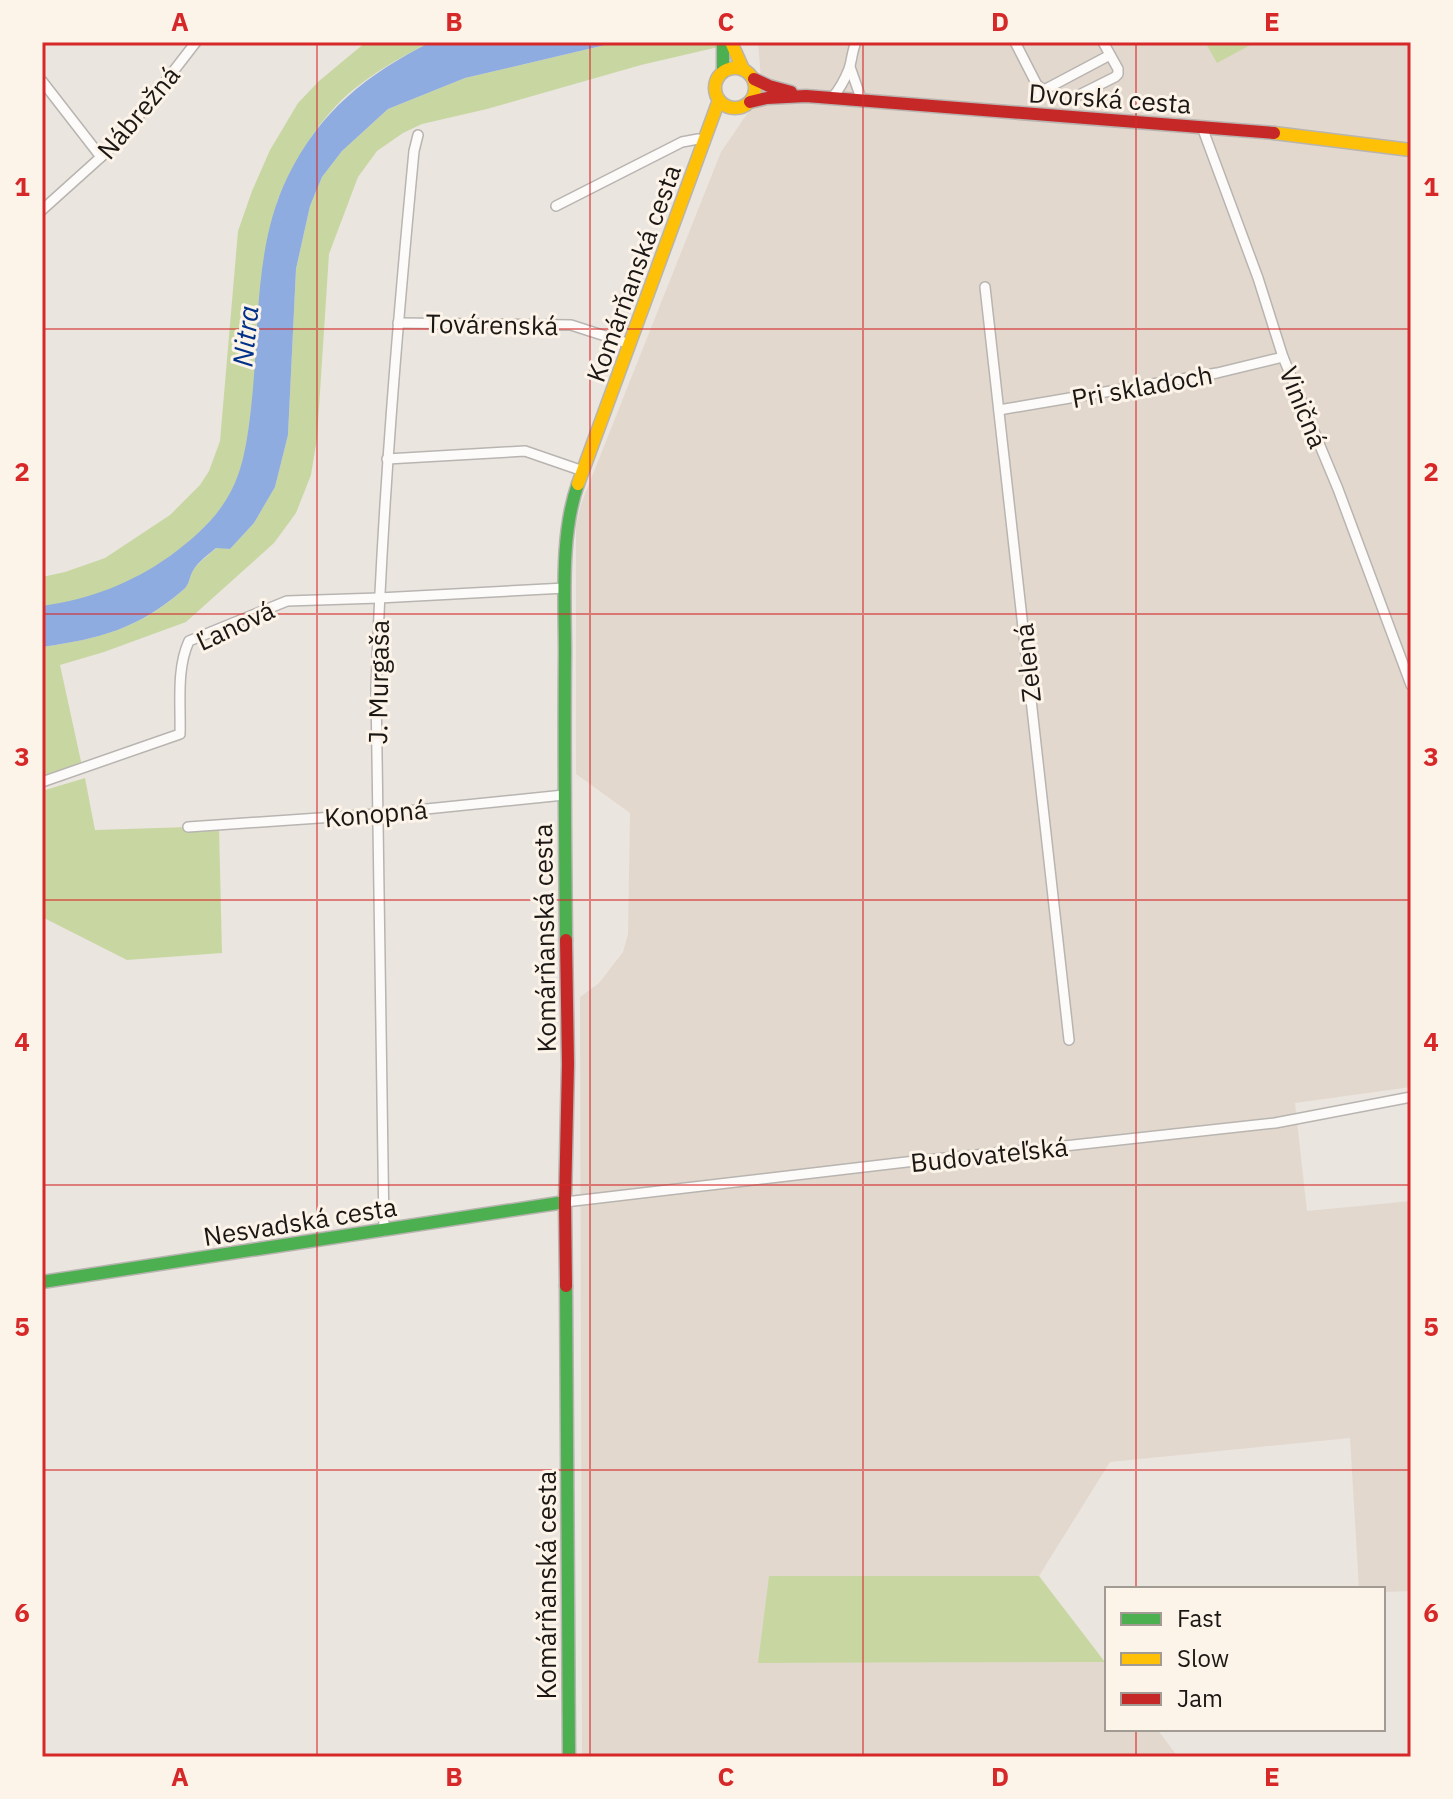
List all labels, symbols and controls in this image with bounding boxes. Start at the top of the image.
text: A [171,4,189,38]
text: B [445,4,463,38]
text: C [718,4,735,38]
text: D [991,4,1009,38]
text: E [1264,4,1280,38]
street label: Nábrežná [89,58,187,166]
street label: Dvorská cesta [1027,75,1193,121]
street label: Komárňanská cesta [578,160,688,386]
text: 1 [14,169,30,203]
text: 1 [1423,169,1439,203]
water label: Nitra [223,303,267,369]
street label: Továrenská [425,306,559,342]
street label: Pri skladoch [1069,357,1215,415]
street label: Viničná [1272,361,1336,453]
text: 2 [14,454,30,488]
text: 2 [1423,454,1439,488]
street label: Ľanová [190,592,280,658]
street label: J. Murgaša [360,619,396,745]
street label: Zelená [1006,622,1048,704]
text: 3 [14,739,30,773]
text: 3 [1423,739,1439,773]
street label: Konopná [323,792,429,834]
street label: Komárňanská cesta [525,823,563,1053]
text: 4 [14,1024,30,1058]
text: 4 [1423,1024,1439,1058]
street label: Budovateľská [909,1129,1070,1179]
street label: Nesvadská cesta [201,1189,399,1253]
text: 5 [14,1309,30,1343]
text: 5 [1423,1309,1439,1343]
street label: Komárňanská cesta [529,1470,563,1699]
legend [1105,1587,1385,1731]
text: 6 [14,1595,30,1629]
text: 6 [1423,1595,1439,1629]
text: Fast [1177,1602,1222,1634]
text: Slow [1177,1642,1229,1674]
text: Jam [1177,1682,1223,1714]
text: A [171,1759,189,1793]
text: B [445,1759,463,1793]
text: C [718,1759,735,1793]
text: D [991,1759,1009,1793]
text: E [1264,1759,1280,1793]

